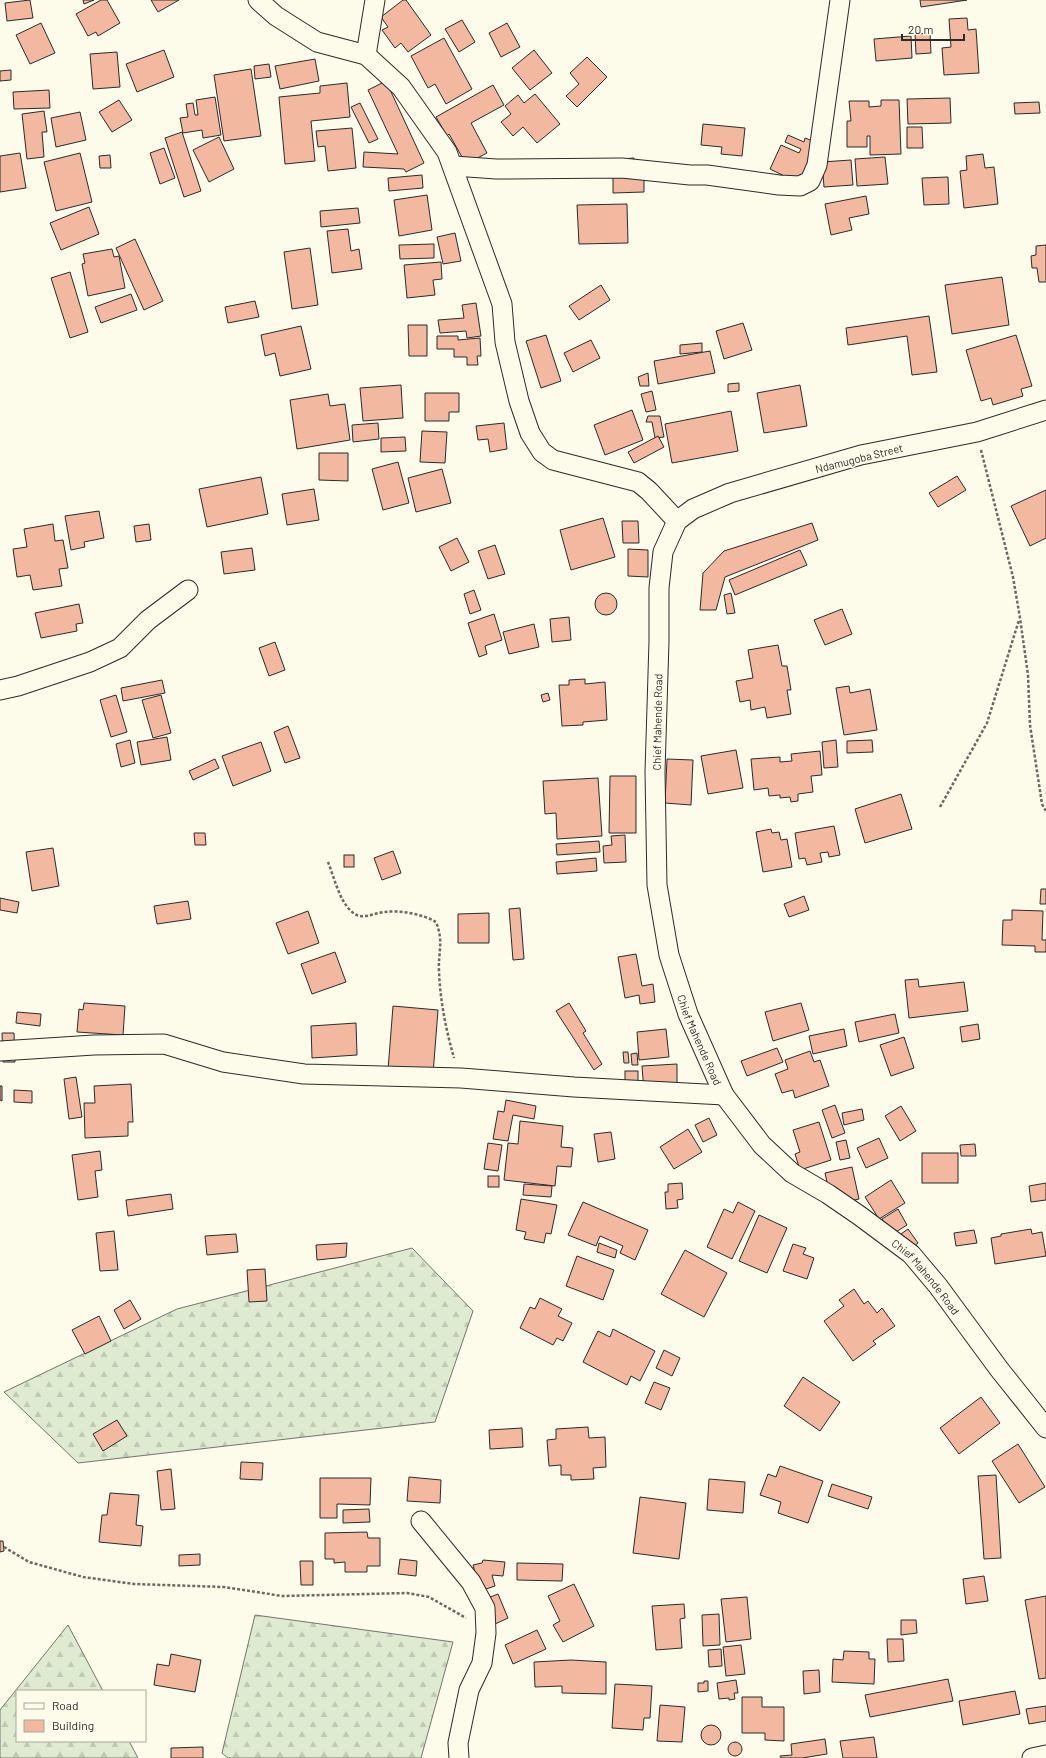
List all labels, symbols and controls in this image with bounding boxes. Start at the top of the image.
scale bar [902,16,964,42]
text: 20 m [908,22,934,36]
street label: Ndamugoba Street [814,441,904,475]
street label: Chief Mahende Road [650,674,664,770]
street label: Chief Mahende Road [676,993,725,1087]
street label: Chief Mahende Road [890,1236,963,1317]
legend [16,1690,146,1742]
text: Road [52,1698,79,1712]
text: Building [52,1718,94,1732]

